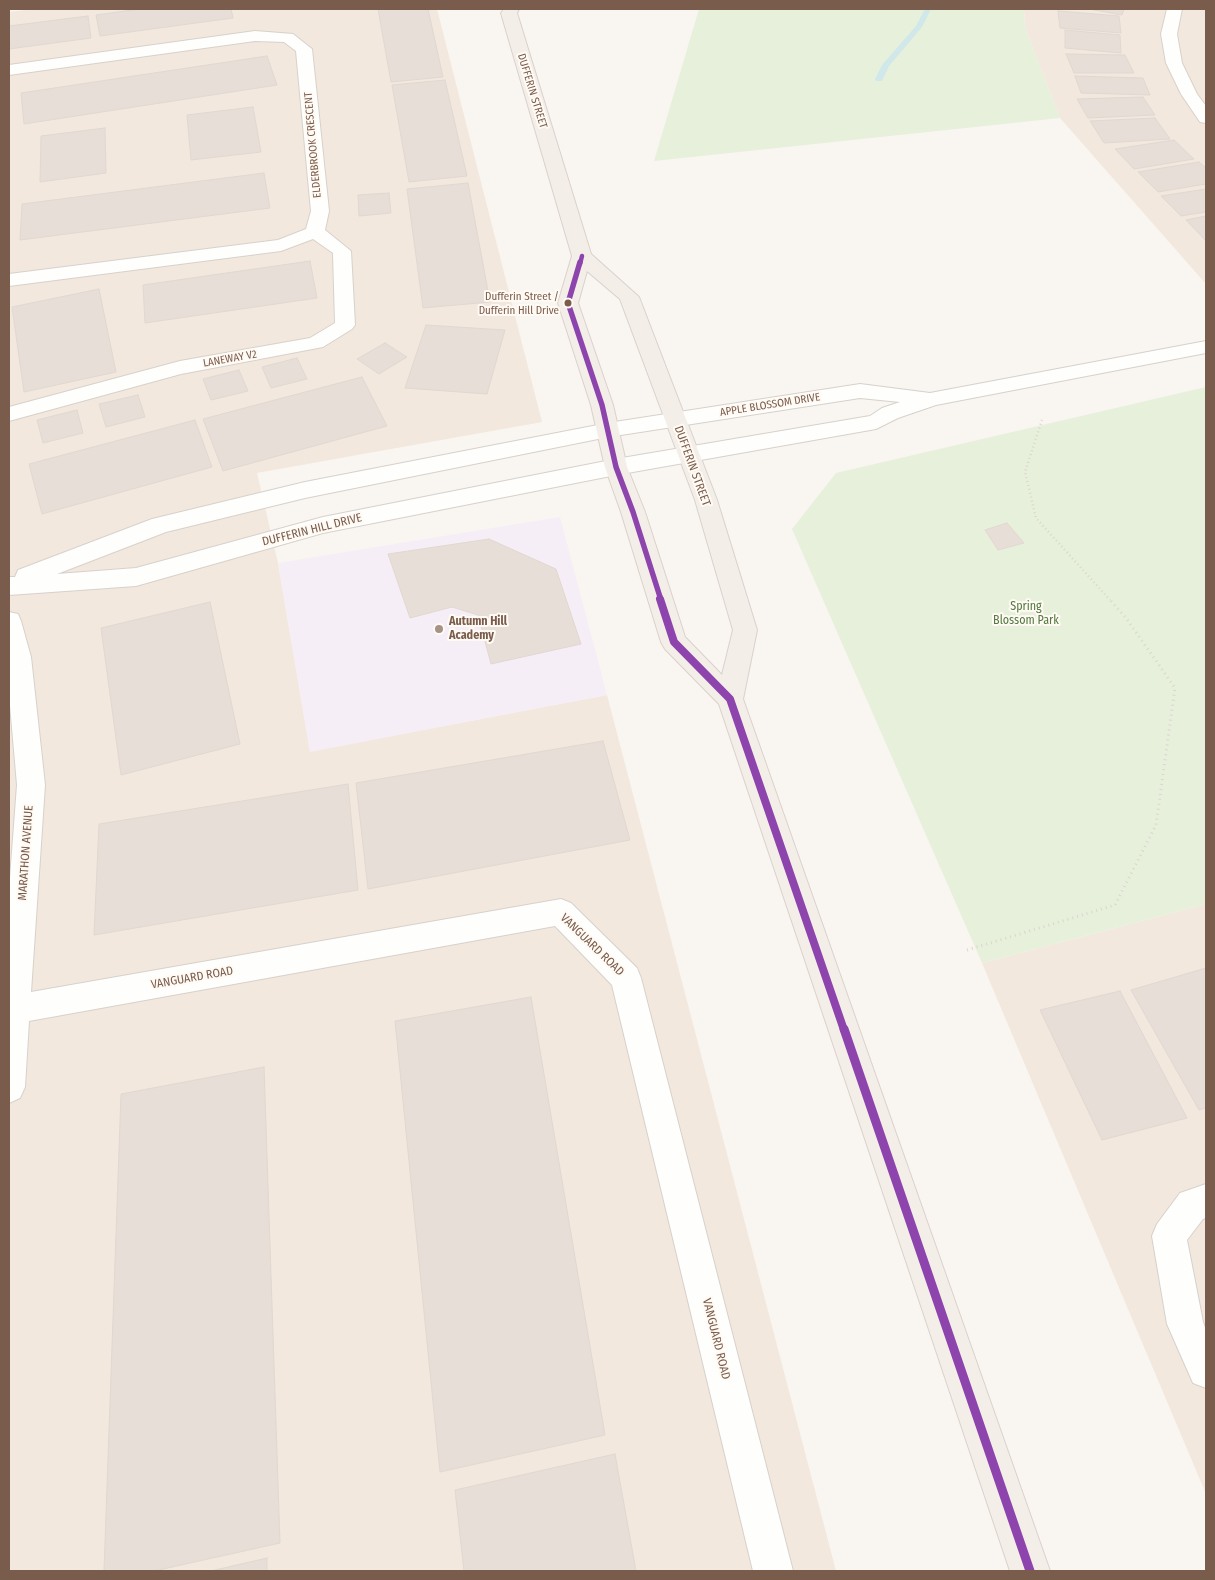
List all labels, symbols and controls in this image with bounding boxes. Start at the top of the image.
street label: DUFFERIN STREET [514,52,550,130]
street label: ELDERBROOK CRESCENT [302,91,324,199]
place label: Dufferin Street / Dufferin Hill Drive [479,290,559,316]
marker: Dufferin Street / Dufferin Hill Drive [563,298,573,308]
street label: LANEWAY V2 [202,348,258,370]
street label: APPLE BLOSSOM DRIVE [719,391,821,419]
street label: DUFFERIN STREET [671,424,713,508]
street label: DUFFERIN HILL DRIVE [261,511,363,549]
park label: Spring Blossom Park [993,600,1059,628]
place label: Autumn Hill Academy [449,615,507,643]
marker: Autumn Hill Academy [433,623,445,635]
street label: MARATHON AVENUE [15,805,37,901]
street label: VANGUARD ROAD [557,911,627,979]
street label: VANGUARD ROAD [150,964,234,992]
street label: VANGUARD ROAD [699,1297,733,1381]

